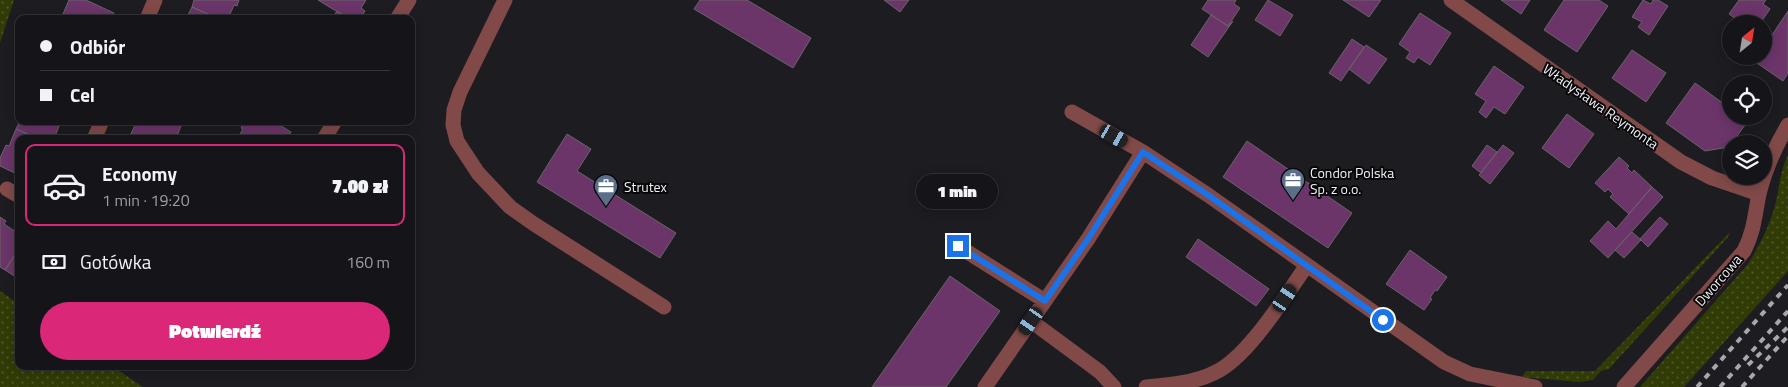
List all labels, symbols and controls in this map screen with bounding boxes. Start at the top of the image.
north arrow [1722,15,1772,65]
map controls [1722,15,1772,185]
text: Odbiór [70,32,125,61]
street label: Władysława Reymonta [1539,58,1663,154]
button: locate [1722,75,1772,125]
text: Cel [70,80,95,109]
car [1097,122,1130,150]
button: layers [1722,135,1772,185]
text: Economy [102,159,177,188]
place label: Condor Polska Sp. z o.o. [1310,162,1394,199]
icon: car [42,163,87,208]
office icon: Condor Polska Sp. z o.o. [1280,167,1306,201]
text: 7.00 zł [332,171,388,200]
office icon: Strutex [593,173,619,207]
callout: 1 min [917,174,999,208]
place label: Strutex [624,176,668,197]
text: 1 min [937,179,977,203]
text: 1 min · 19:20 [102,188,190,212]
route end [947,235,969,257]
text: Gotówka [80,247,151,276]
icon: cash [40,248,68,276]
street label: Dworcowa [1690,249,1746,311]
text: 160 m [346,250,390,274]
car [1270,281,1299,315]
button: Potwierdź [40,302,390,360]
car [1016,304,1045,338]
route start [1372,309,1394,331]

